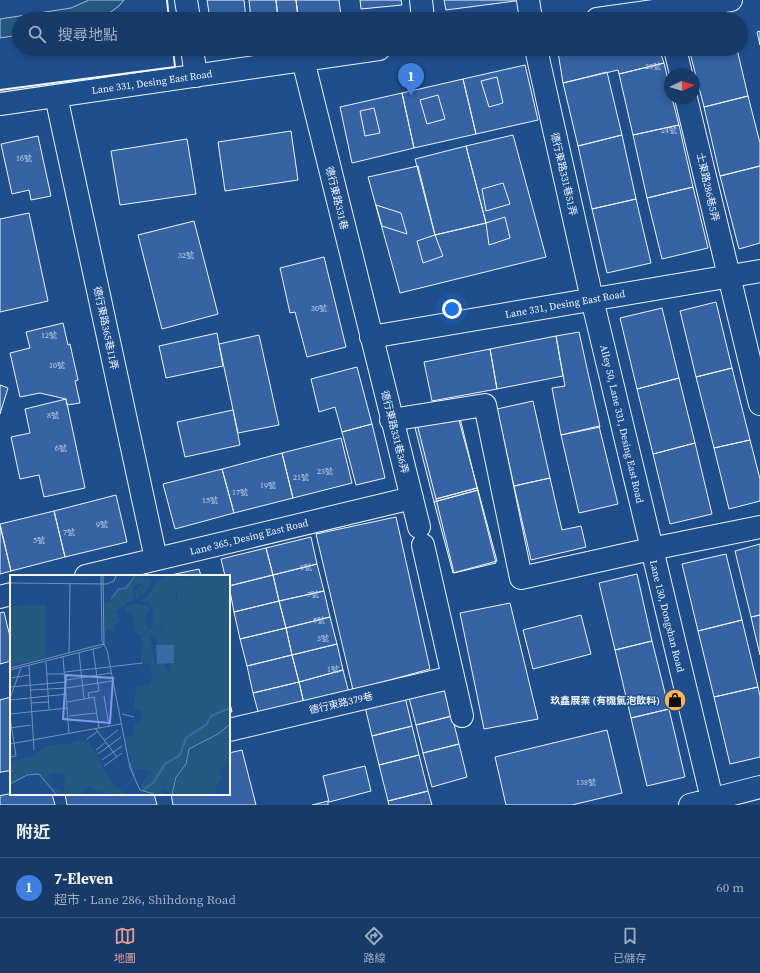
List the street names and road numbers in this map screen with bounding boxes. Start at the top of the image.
street label: Lane 331, Desing East Road [91,67,213,97]
street label: 德行東路331巷51弄 [548,131,580,217]
street label: 士東路286巷5弄 [694,151,722,223]
street label: 德行東路331巷 [323,165,351,231]
street label: 德行東路365巷11弄 [91,285,121,371]
street label: Lane 331, Desing East Road [504,287,626,321]
street label: Alley 50, Lane 331, Desing East Road [597,344,647,505]
street label: 德行東路331巷36弄 [378,389,412,475]
street label: Lane 365, Desing East Road [188,516,310,558]
street label: Lane 130, Dongshan Road [647,559,687,674]
street label: 德行東路379巷 [308,689,374,717]

